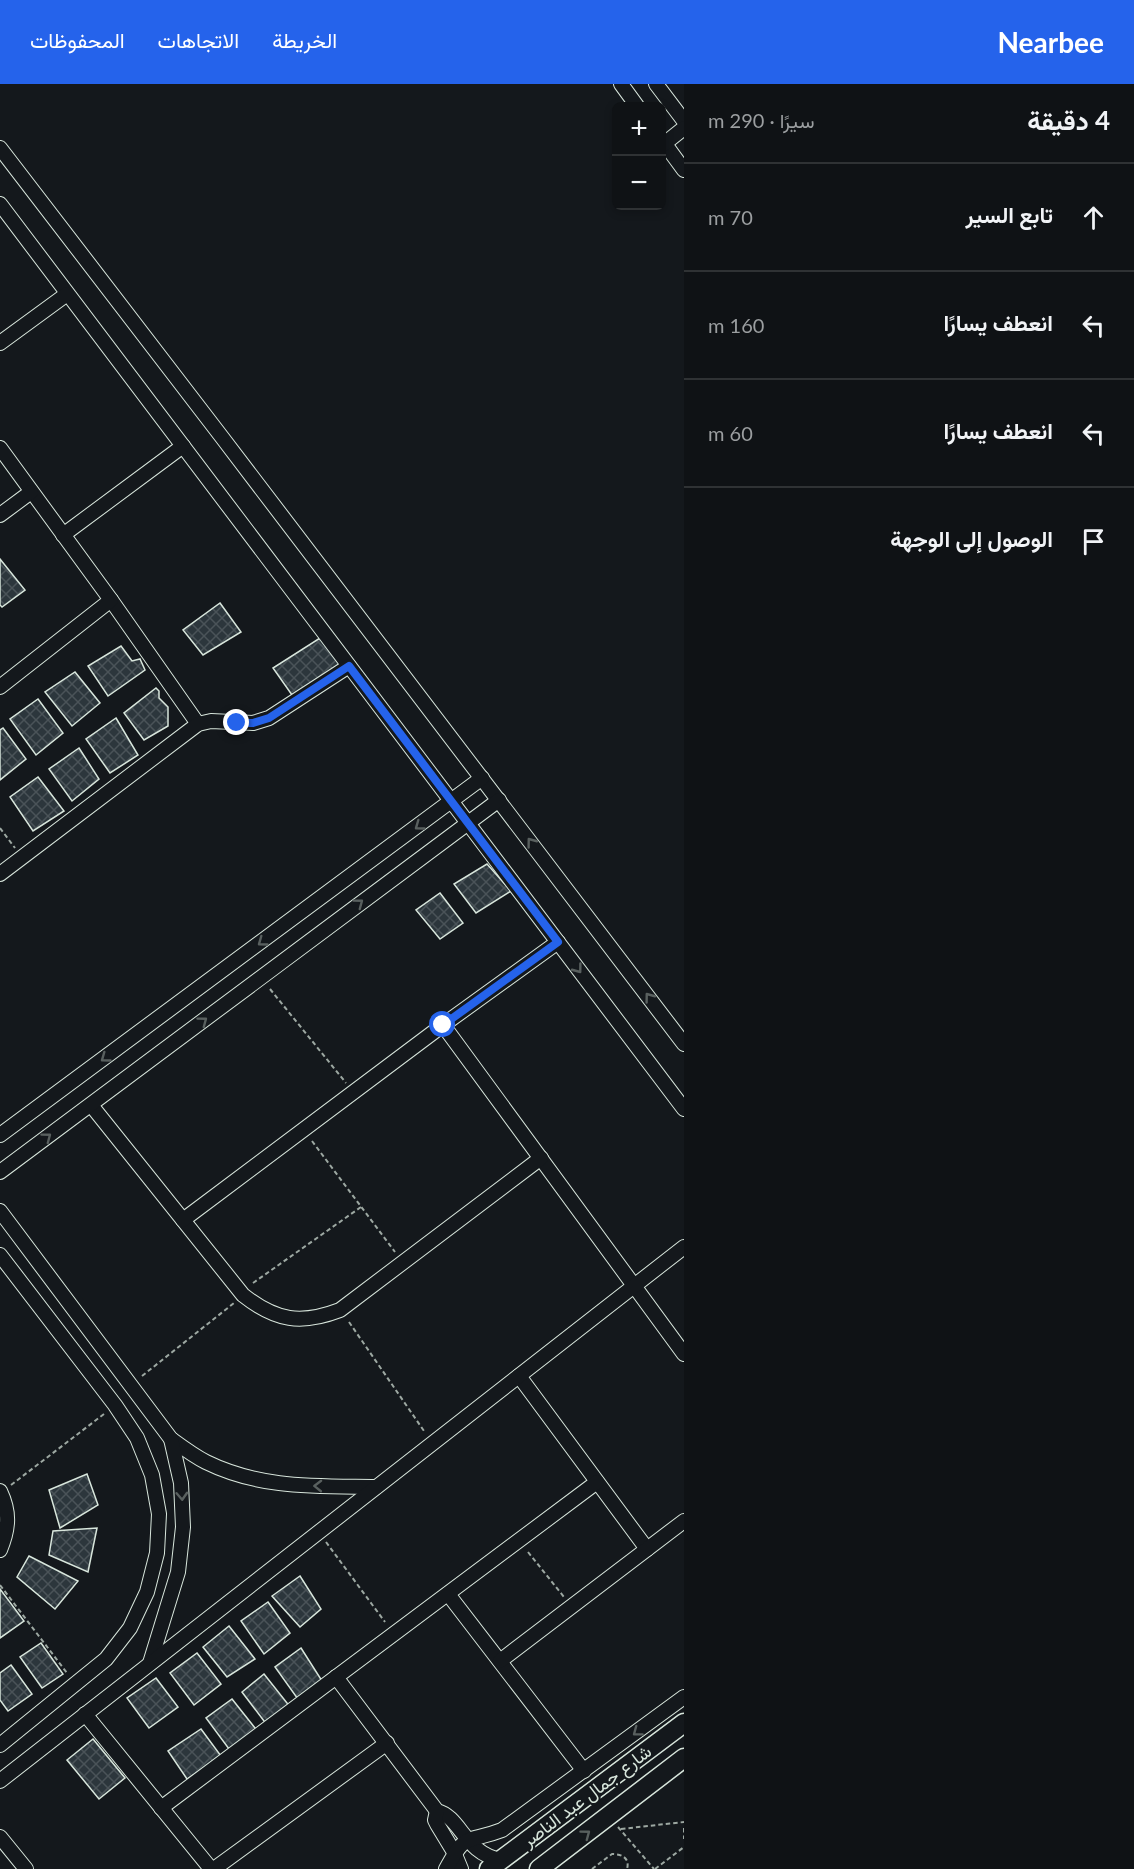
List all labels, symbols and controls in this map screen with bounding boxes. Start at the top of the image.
text: Nearbee [997,25,1104,59]
text: المحفوظات [30,27,125,52]
text: الاتجاهات [158,27,239,52]
text: الخريطة [272,27,337,52]
map controls [612,102,666,210]
button: + [612,102,666,156]
text: 4 دقيقة [1027,104,1110,136]
text: سيرًا · 290 m [708,108,815,132]
button: − [612,156,666,210]
text: تابع السير [966,201,1053,228]
icon: ahead [1077,201,1110,234]
text: 70 m [708,205,753,229]
text: انعطف يسارًا [944,309,1053,336]
icon: left [1077,309,1110,342]
text: 160 m [708,313,764,337]
text: انعطف يسارًا [944,417,1053,444]
icon: left [1077,417,1110,450]
text: 60 m [708,421,753,445]
text: الوصول إلى الوجهة [890,525,1053,552]
icon: arrive [1077,525,1110,558]
route end [223,709,249,735]
one-way arrow [414,819,425,830]
one-way arrow [527,838,538,849]
one-way arrow [353,900,364,911]
one-way arrow [257,935,268,946]
one-way arrow [571,963,582,974]
one-way arrow [645,993,656,1004]
route start [429,1011,455,1037]
one-way arrow [197,1017,208,1028]
one-way arrow [101,1051,112,1062]
one-way arrow [40,1134,51,1145]
one-way arrow [313,1480,322,1492]
one-way arrow [175,1492,188,1501]
one-way arrow [633,1724,644,1735]
street label: شارع جمال عبد الناصر [517,1739,657,1853]
one-way arrow [579,1830,590,1841]

